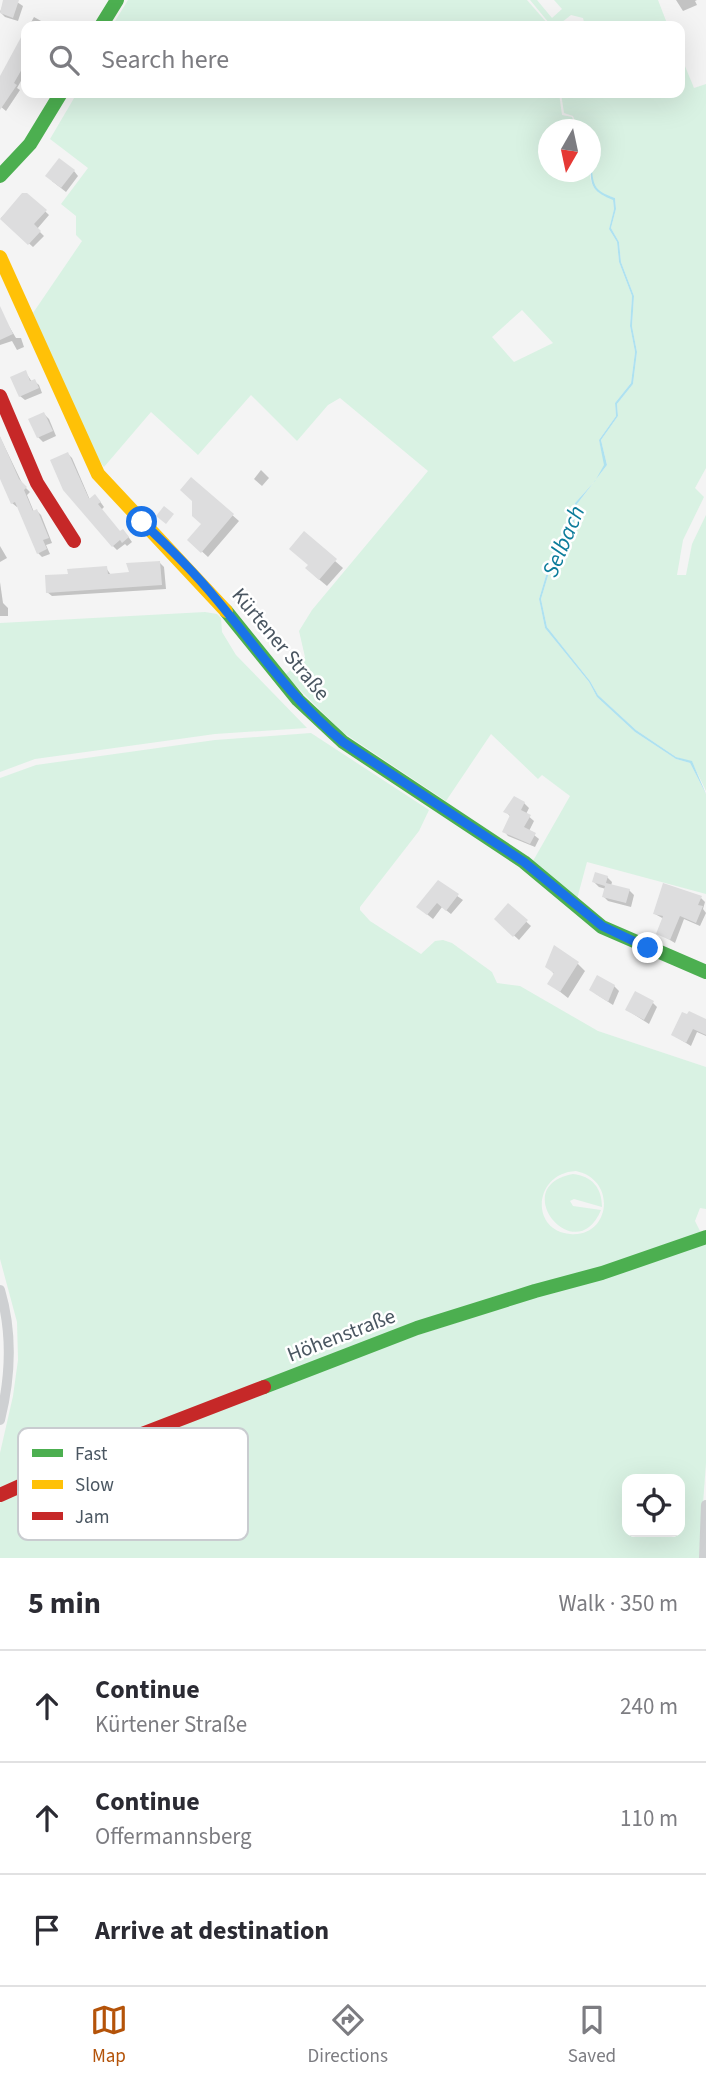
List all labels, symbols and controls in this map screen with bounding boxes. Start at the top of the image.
search box [21,21,685,98]
icon: search [45,41,83,79]
text: Search here [101,41,229,78]
north arrow [538,119,601,182]
water label: Selbach [534,500,593,582]
route start [126,506,157,537]
street label: Kürtener Straße [225,581,337,707]
route end [632,932,663,963]
street label: Höhenstraße [283,1301,399,1369]
legend [18,1428,248,1540]
text: Fast [75,1441,108,1468]
text: Slow [75,1472,114,1499]
map controls [622,1474,685,1537]
button: locate [622,1474,685,1537]
text: Jam [75,1504,109,1531]
text: 5 min [28,1582,101,1625]
text: Walk · 350 m [559,1587,678,1620]
text: Continue [95,1671,200,1708]
icon: ahead [28,1687,66,1725]
text: 240 m [620,1690,678,1723]
text: Kürtener Straße [95,1708,247,1741]
text: Continue [95,1783,200,1820]
icon: ahead [28,1799,66,1837]
text: 110 m [620,1802,678,1835]
text: Offermannsberg [95,1820,252,1853]
icon: arrive [28,1911,66,1949]
text: Arrive at destination [95,1912,329,1949]
tab: Map [90,2001,128,2070]
tab: Directions [308,2001,388,2070]
tab: Saved [568,2001,616,2070]

